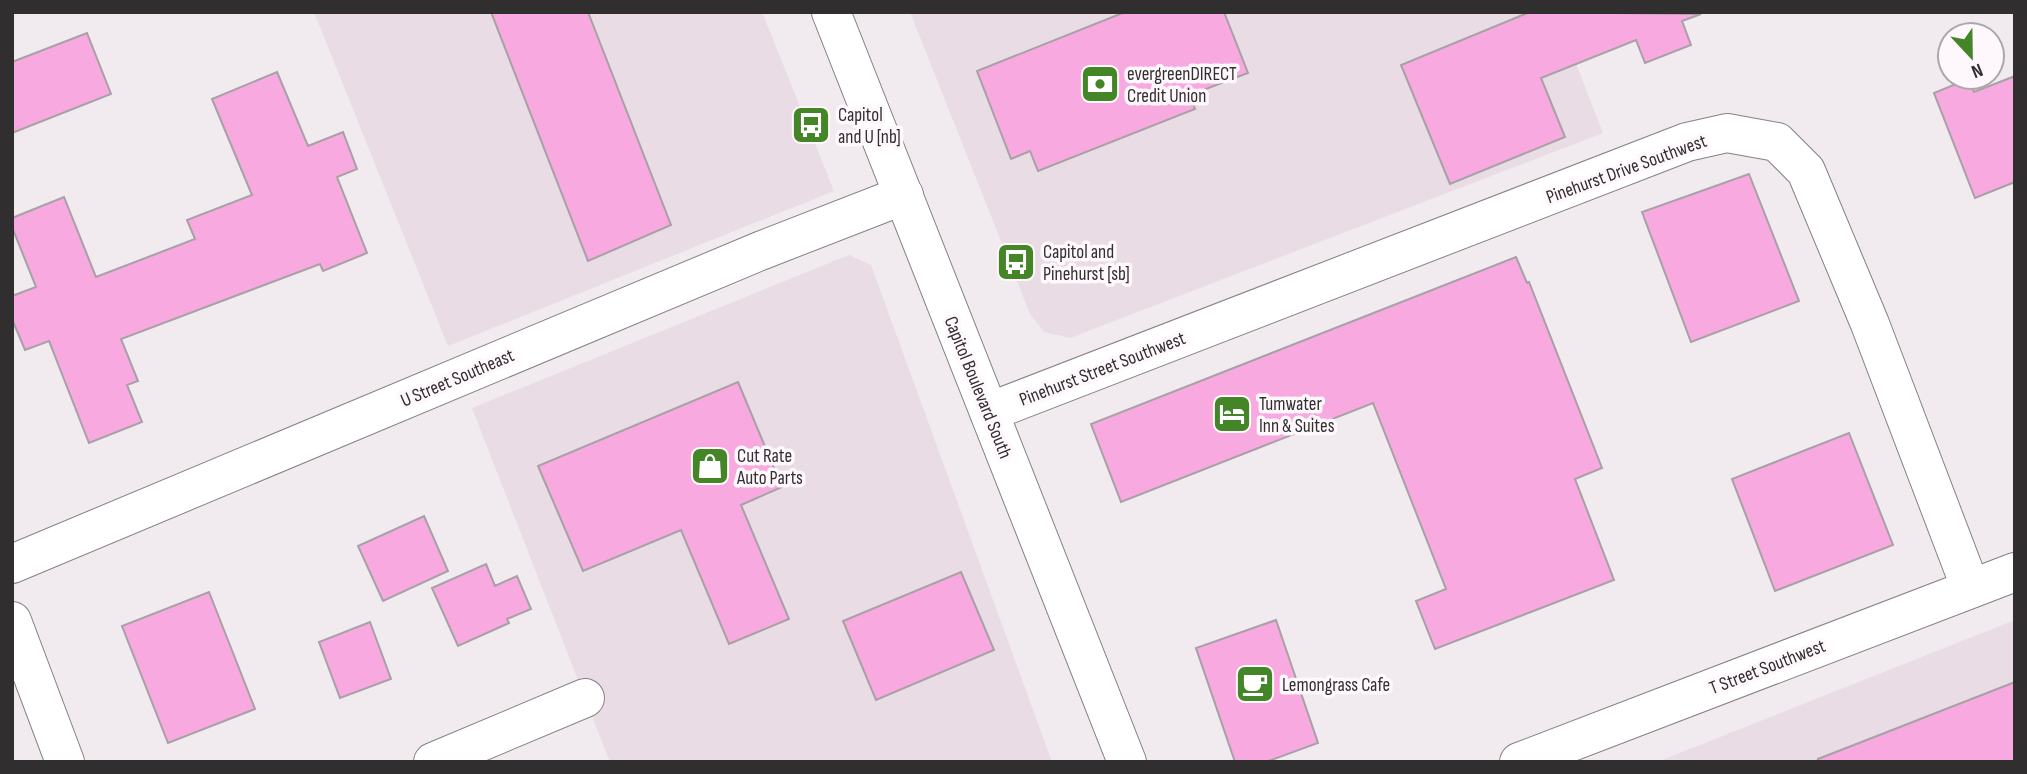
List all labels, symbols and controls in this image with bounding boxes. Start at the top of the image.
north arrow [1936,21,2006,91]
text: N [1968,58,1986,83]
bank icon: evergreenDIRECT Credit Union [1079,63,1121,105]
place label: evergreenDIRECT Credit Union [1127,63,1237,108]
bus stop icon: Capitol and U [nb] [790,104,832,146]
place label: Capitol and U [nb] [838,104,901,149]
street label: Pinehurst Drive Southwest [1543,130,1710,209]
bus stop icon: Capitol and Pinehurst [sb] [995,241,1037,283]
place label: Capitol and Pinehurst [sb] [1043,241,1130,286]
street label: Capitol Boulevard South [939,313,1017,462]
street label: Pinehurst Street Southwest [1016,327,1189,412]
street label: U Street Southeast [397,344,518,413]
hotel icon: Tumwater Inn & Suites [1211,393,1253,435]
place label: Tumwater Inn & Suites [1259,393,1335,438]
shop icon: Cut Rate Auto Parts [689,445,731,487]
place label: Cut Rate Auto Parts [736,445,803,490]
street label: T Street Southwest [1706,635,1829,700]
cafe icon: Lemongrass Cafe [1234,663,1276,705]
place label: Lemongrass Cafe [1282,674,1390,697]

